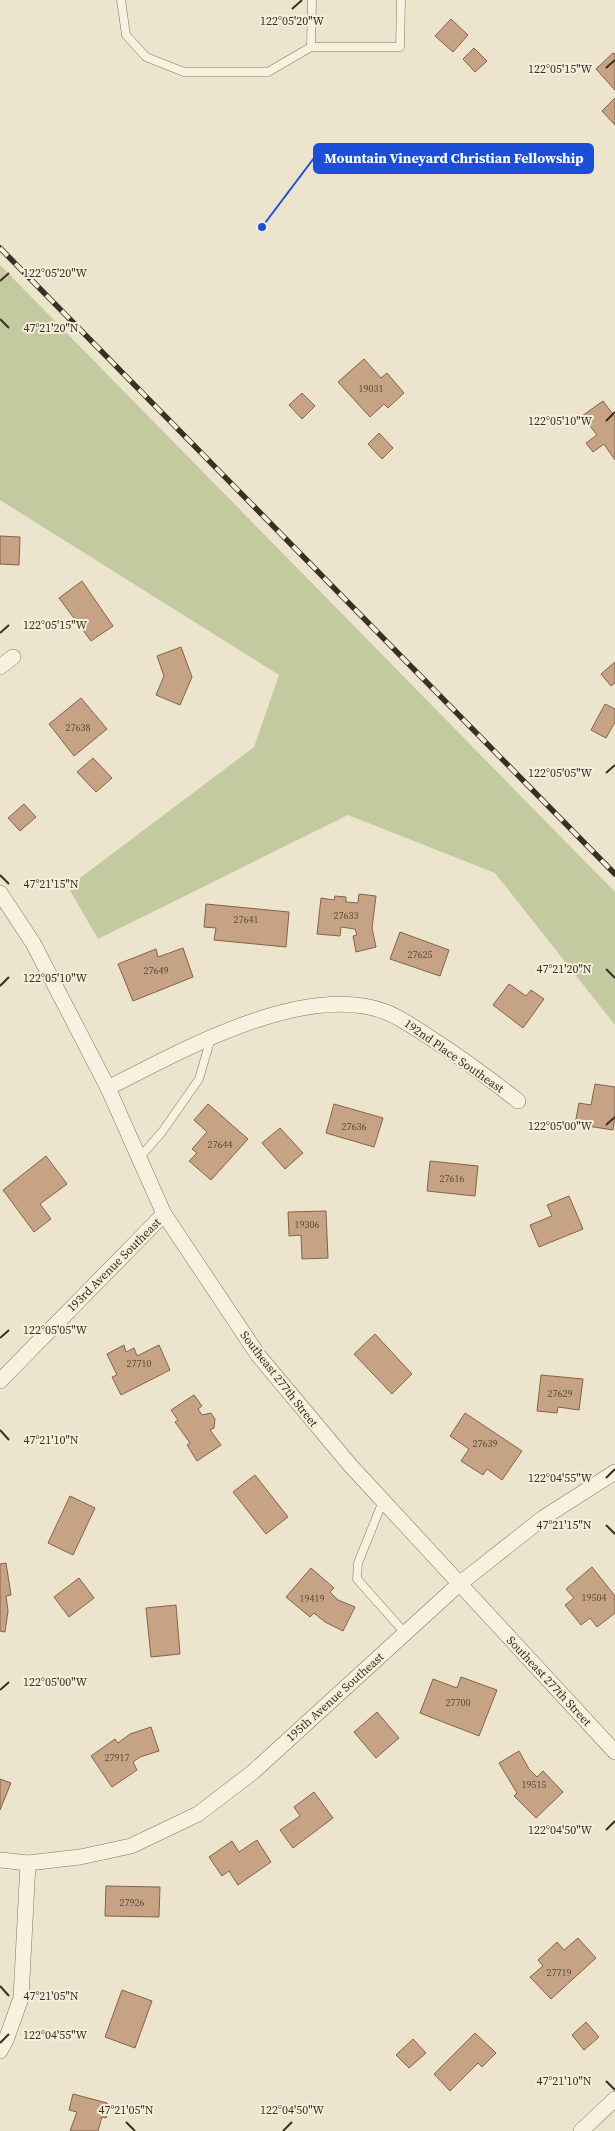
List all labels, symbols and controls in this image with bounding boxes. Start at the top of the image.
text: 122°05'20"W [260,13,324,29]
text: 122°05'15"W [528,61,592,77]
callout: Mountain Vineyard Christian Fellowship [314,144,593,173]
text: Mountain Vineyard Christian Fellowship [324,148,584,168]
text: 122°05'20"W [23,265,87,281]
text: 47°21'20"N [23,320,79,336]
house number: 19031 [359,382,384,395]
text: 122°05'10"W [528,413,592,429]
text: 122°05'15"W [23,617,87,633]
house number: 27638 [66,721,91,734]
text: 122°05'05"W [528,765,592,781]
text: 47°21'15"N [23,876,79,892]
house number: 27633 [334,909,359,922]
house number: 27641 [234,913,259,926]
house number: 27625 [408,948,433,961]
text: 47°21'20"N [536,961,592,977]
house number: 27649 [144,964,169,977]
text: 122°05'10"W [23,970,87,986]
street label: 192nd Place Southeast [401,1016,507,1097]
text: 122°05'00"W [528,1118,592,1134]
house number: 27636 [342,1120,367,1133]
house number: 27644 [208,1138,233,1151]
house number: 27616 [440,1172,465,1185]
street label: 193rd Avenue Southeast [64,1214,165,1315]
house number: 19306 [295,1218,320,1231]
text: 122°05'05"W [23,1322,87,1338]
street label: Southeast 277th Street [236,1328,322,1430]
house number: 27710 [127,1357,152,1370]
house number: 27629 [548,1387,573,1400]
text: 47°21'10"N [23,1432,79,1448]
house number: 27639 [473,1437,498,1450]
text: 122°04'55"W [528,1470,592,1486]
text: 47°21'15"N [536,1517,592,1533]
house number: 19504 [582,1591,607,1604]
house number: 19419 [300,1592,325,1605]
street label: Southeast 277th Street [503,1633,595,1730]
street label: 195th Avenue Southeast [283,1649,387,1745]
text: 122°05'00"W [23,1674,87,1690]
house number: 27700 [446,1696,471,1709]
house number: 27917 [105,1751,130,1764]
house number: 19515 [522,1778,547,1791]
text: 122°04'50"W [528,1822,592,1838]
house number: 27926 [120,1896,145,1909]
house number: 27719 [547,1966,572,1979]
text: 47°21'05"N [23,1988,79,2004]
text: 122°04'55"W [23,2027,87,2043]
text: 47°21'10"N [536,2073,592,2089]
text: 47°21'05"N [98,2102,154,2118]
text: 122°04'50"W [260,2102,324,2118]

